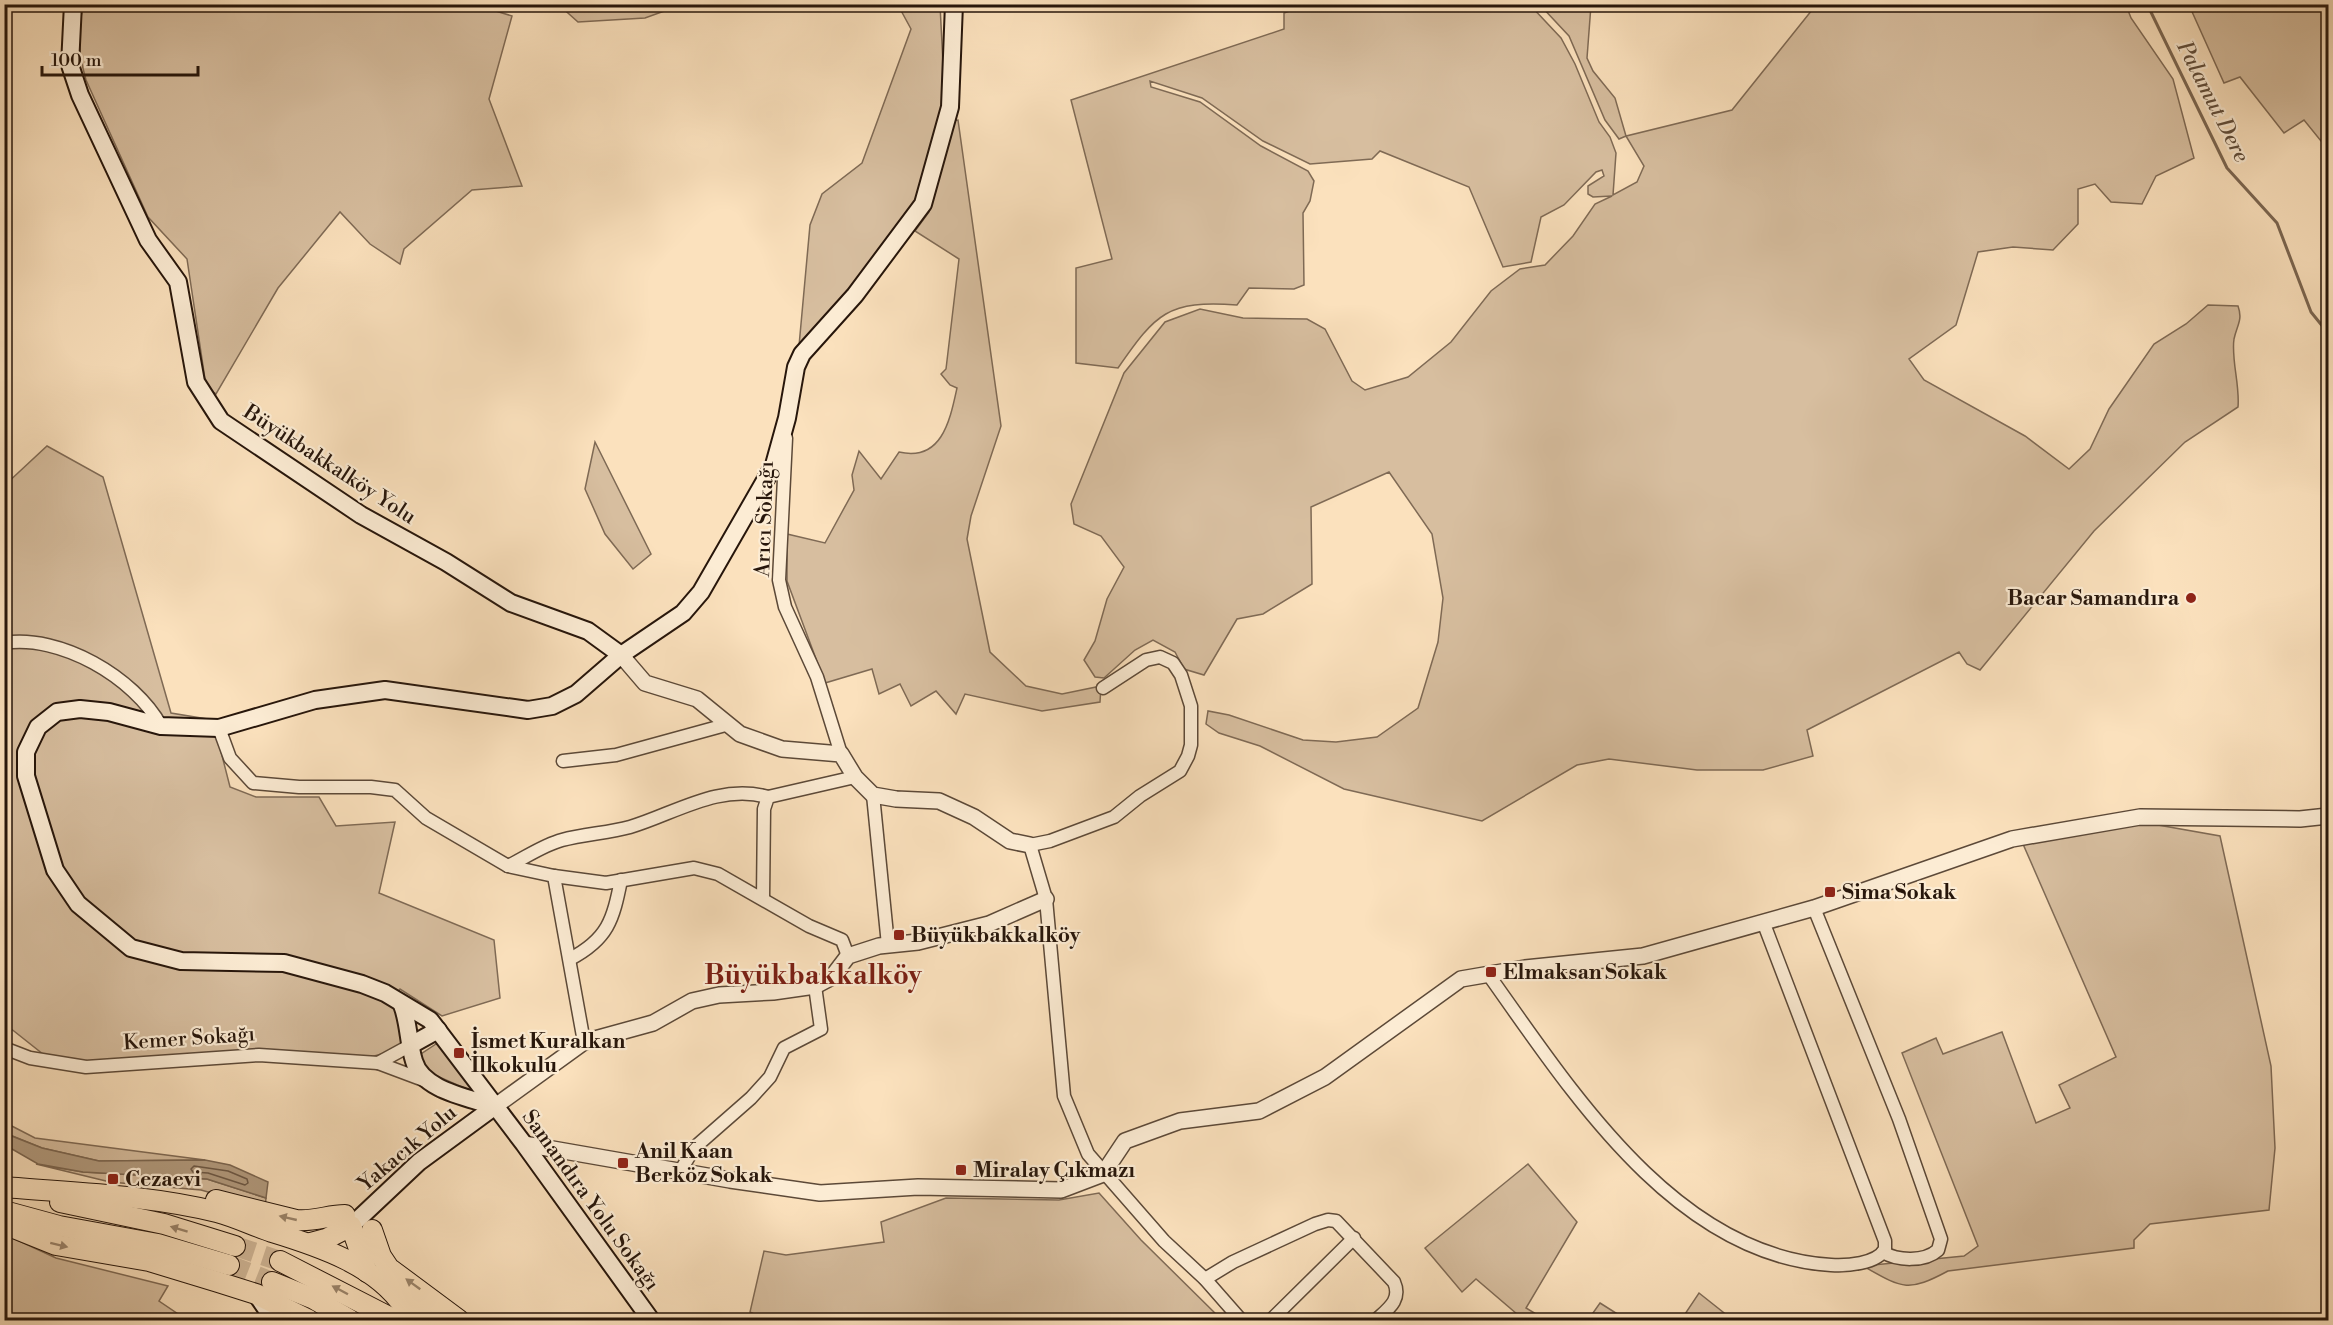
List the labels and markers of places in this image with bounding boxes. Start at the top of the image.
place label: Bacar Samandıra [2007,586,2180,612]
marker: Bacar Samandıra [2184,591,2198,605]
place label: Sima Sokak [1842,880,1957,906]
marker: Sima Sokak [1823,885,1837,899]
place label: Büyükbakkalköy [911,923,1081,949]
marker: Büyükbakkalköy [892,928,906,942]
place label: Elmaksan Sokak [1503,960,1668,986]
marker: Elmaksan Sokak [1484,965,1498,979]
place label: İsmet Kuralkan İlkokulu [471,1026,625,1079]
marker: İsmet Kuralkan İlkokulu [452,1046,466,1060]
place label: Anil Kaan Berköz Sokak [634,1139,774,1189]
marker: Anil Kaan Berköz Sokak [616,1156,630,1170]
place label: Miralay Çıkmazı [973,1158,1135,1184]
marker: Miralay Çıkmazı [954,1163,968,1177]
place label: Cezaevi [125,1167,201,1193]
marker: Cezaevi [106,1172,120,1186]

